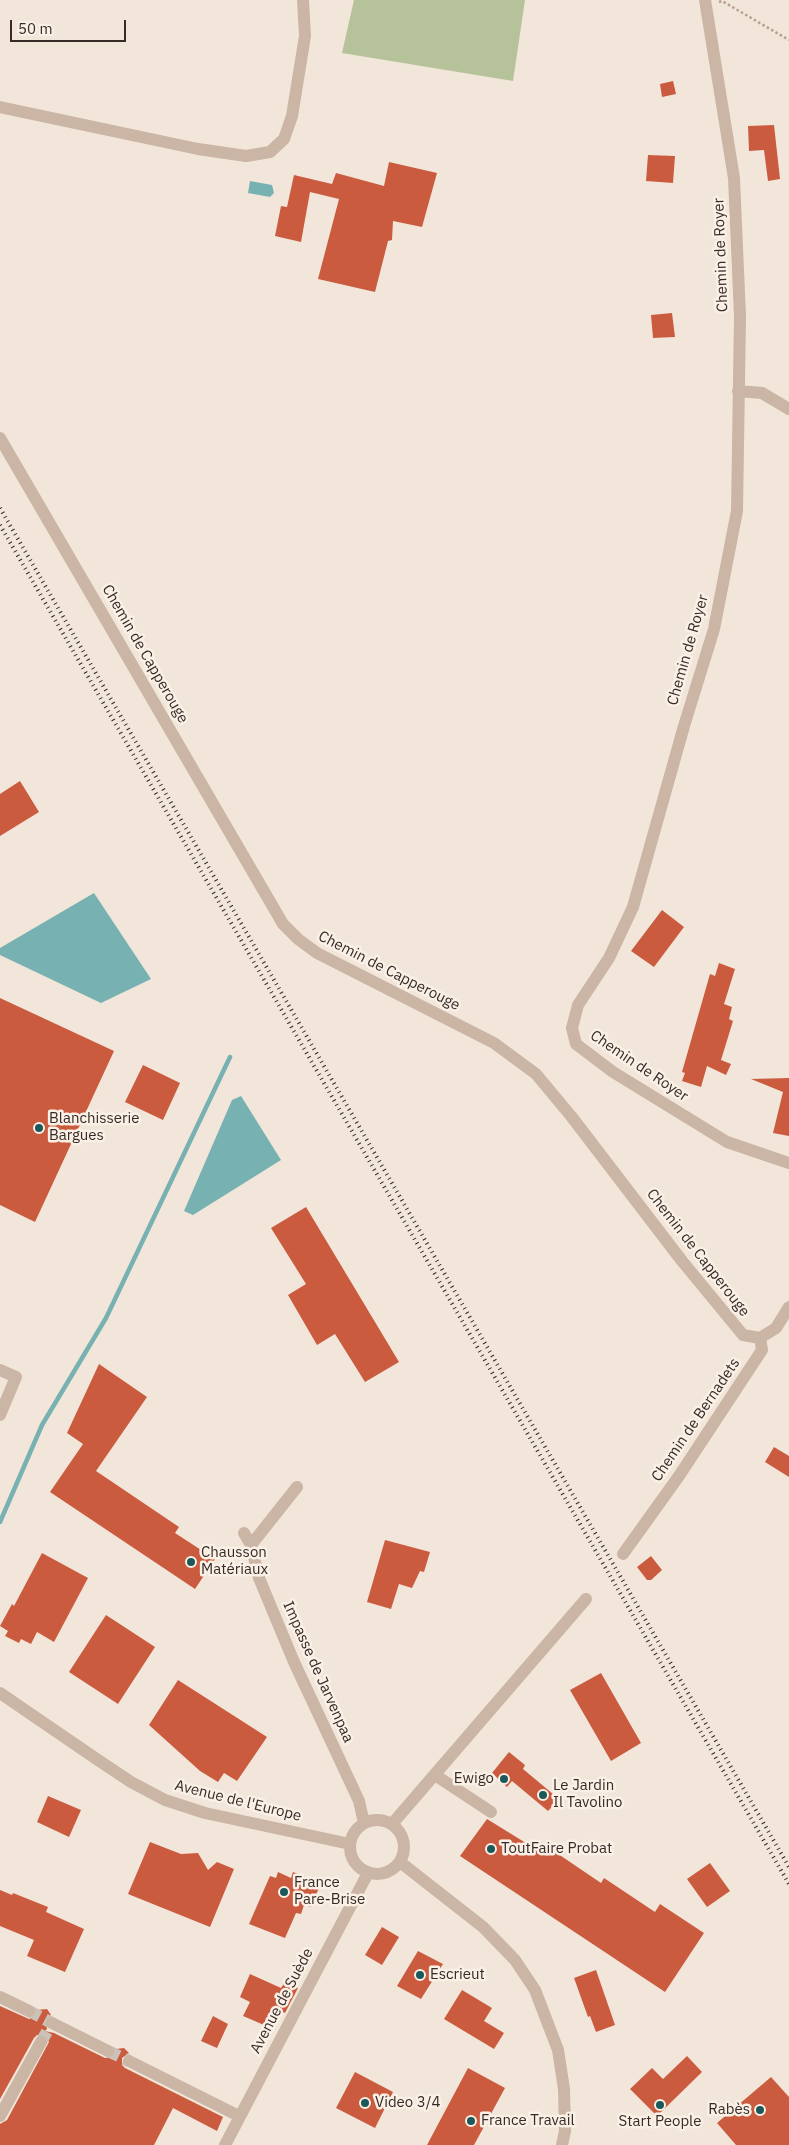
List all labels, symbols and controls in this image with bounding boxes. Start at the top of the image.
scale bar [12,10,129,42]
text: 50 m [18,19,53,38]
street label: Chemin de Royer [710,198,732,312]
street label: Chemin de Capperouge [98,582,192,726]
street label: Chemin de Royer [664,593,712,707]
street label: Chemin de Capperouge [315,927,463,1015]
street label: Chemin de Royer [587,1027,691,1105]
place label: Blanchisserie Bargues [49,1110,139,1145]
marker: Blanchisserie Bargues [33,1122,45,1134]
street label: Chemin de Capperouge [643,1186,753,1320]
street label: Chemin de Bernadets [648,1355,744,1485]
place label: Chausson Matériaux [201,1544,268,1579]
marker: Chausson Matériaux [185,1556,197,1568]
street label: Impasse de Jarvenpaa [279,1599,357,1745]
place label: Ewigo [454,1770,494,1788]
marker: Ewigo [498,1773,510,1785]
street label: Avenue de l'Europe [173,1777,303,1825]
place label: Le Jardin Il Tavolino [553,1777,622,1812]
marker: Le Jardin Il Tavolino [537,1789,549,1801]
place label: ToutFaire Probat [501,1840,612,1858]
marker: ToutFaire Probat [485,1843,497,1855]
place label: France Pare-Brise [294,1874,365,1909]
marker: France Pare-Brise [278,1886,290,1898]
street label: Avenue de Suède [247,1945,317,2057]
place label: Escrieut [430,1966,485,1984]
marker: Escrieut [414,1969,426,1981]
place label: Video 3/4 [375,2094,441,2112]
marker: Video 3/4 [359,2097,371,2109]
marker: Start People [654,2099,666,2111]
place label: Rabès [708,2101,750,2119]
marker: Rabès [754,2104,766,2116]
place label: France Travail [481,2112,575,2130]
place label: Start People [619,2113,701,2131]
marker: France Travail [465,2115,477,2127]

